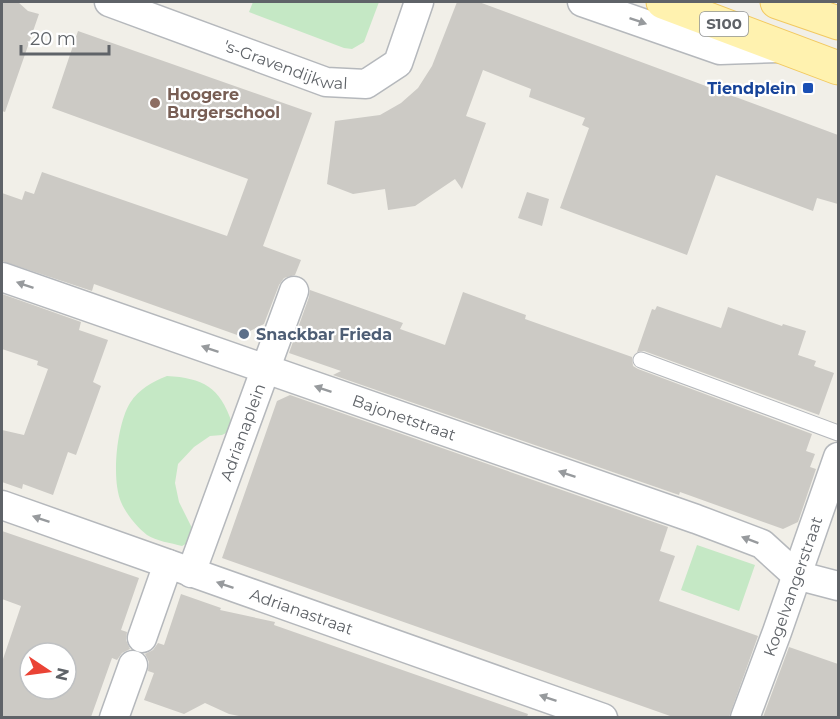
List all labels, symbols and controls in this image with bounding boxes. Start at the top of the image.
road number: S100 [700,12,748,36]
one-way arrow [629,16,647,26]
scale bar [21,18,110,56]
text: 20 m [30,28,76,50]
street label: 's-Gravendijkwal [221,36,348,93]
place label: Tiendplein [707,79,796,98]
marker: Tiendplein [801,81,815,95]
place label: Hoogere Burgerschool [167,85,280,122]
marker: Hoogere Burgerschool [148,96,162,110]
one-way arrow [16,280,34,290]
place label: Snackbar Frieda [256,325,392,344]
marker: Snackbar Frieda [237,327,251,341]
one-way arrow [201,343,219,353]
street label: Adrianaplein [216,381,269,484]
one-way arrow [314,383,332,393]
street label: Bajonetstraat [350,391,459,445]
one-way arrow [558,469,576,479]
one-way arrow [32,514,50,524]
street label: Kogelvangerstraat [760,514,827,659]
one-way arrow [741,535,759,544]
one-way arrow [216,579,234,589]
street label: Adrianastraat [247,585,356,639]
north arrow [18,641,78,701]
text: N [51,666,73,683]
one-way arrow [539,693,557,703]

